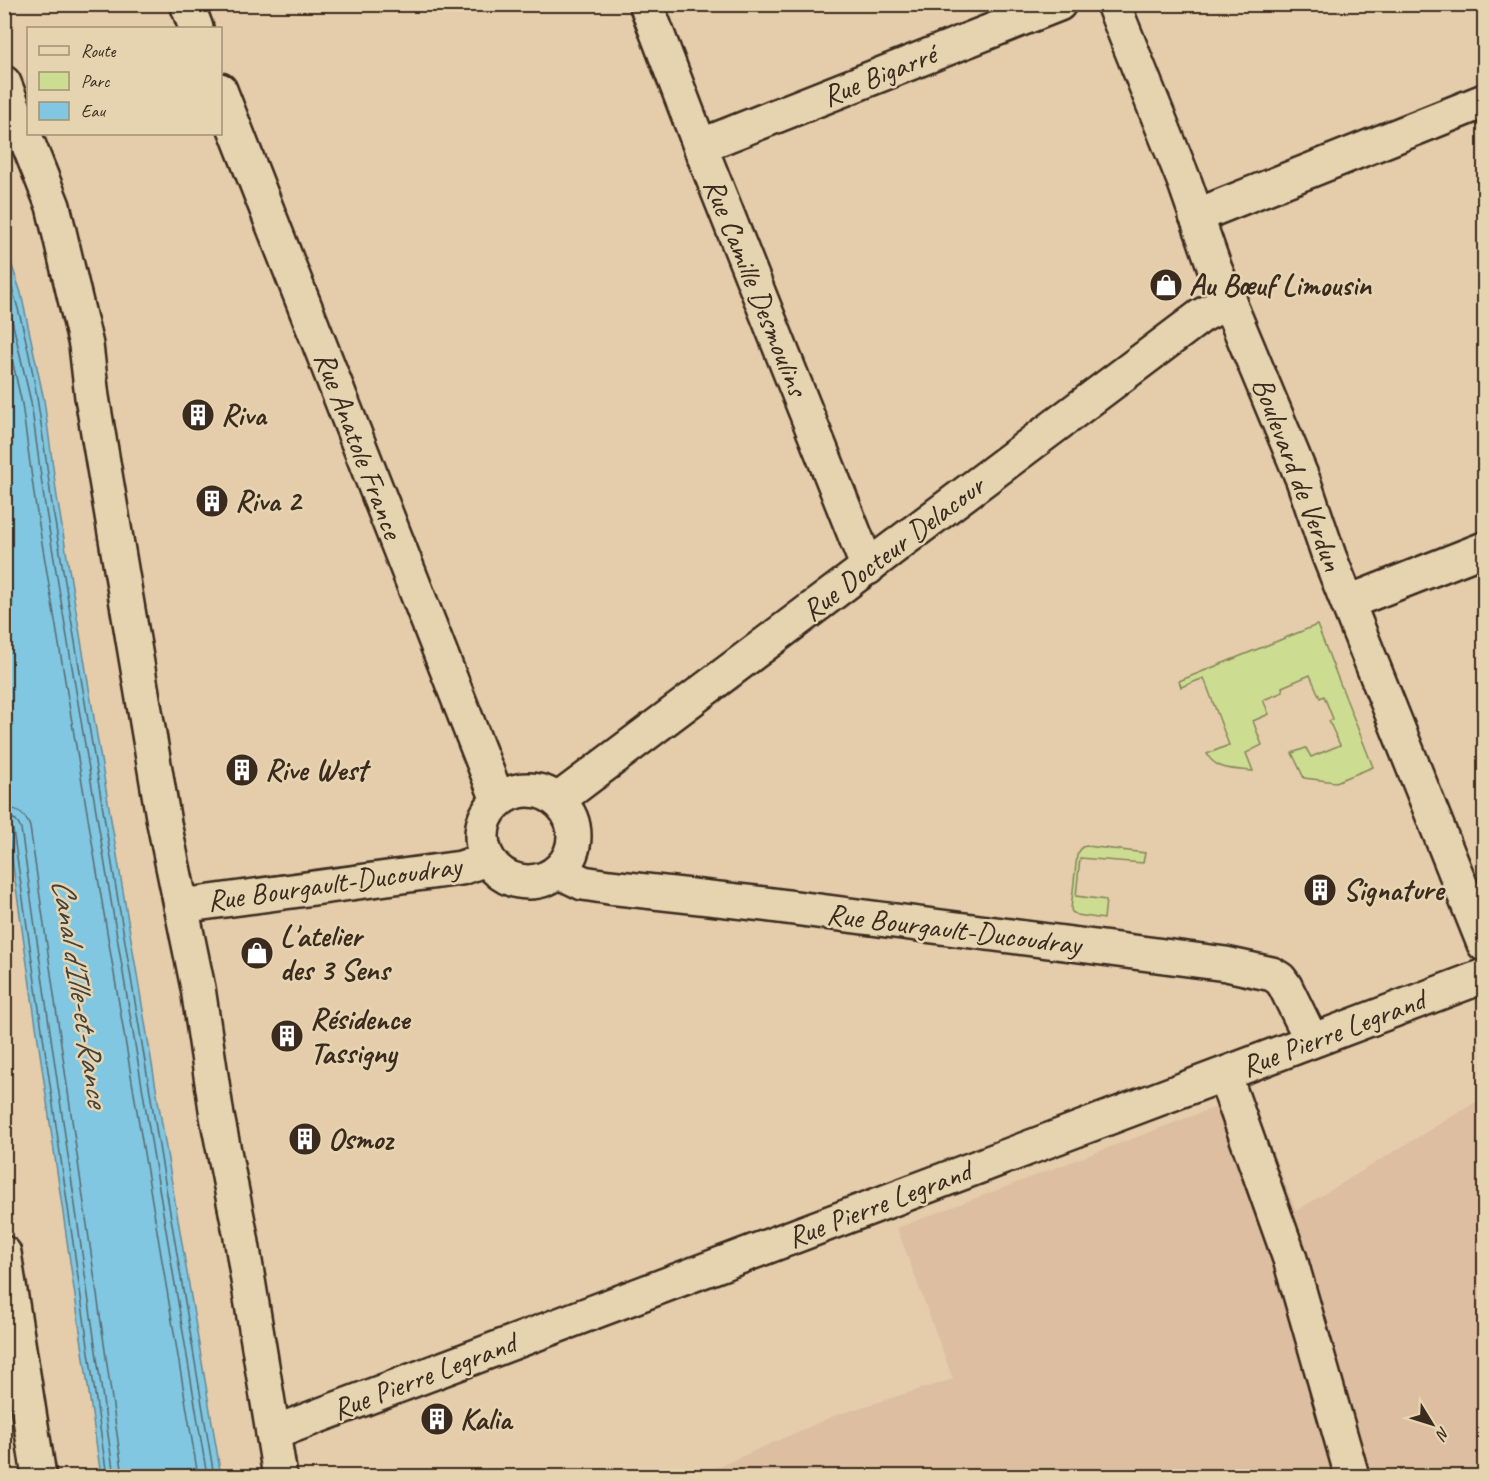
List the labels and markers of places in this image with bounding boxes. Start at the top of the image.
place label: Au Bœuf Limousin [1189,266,1372,304]
shop icon: Au Bœuf Limousin [1148,267,1184,303]
place label: Riva [221,396,268,434]
building icon: Riva [180,397,216,433]
place label: Riva 2 [235,482,303,520]
building icon: Riva 2 [194,483,230,519]
place label: Rive West [265,751,372,789]
building icon: Rive West [224,752,260,788]
place label: Signature [1343,871,1446,909]
building icon: Signature [1302,872,1338,908]
place label: L'atelier des 3 Sens [280,917,393,989]
shop icon: L'atelier des 3 Sens [239,935,275,971]
place label: Résidence Tassigny [310,1000,411,1073]
building icon: Résidence Tassigny [269,1018,305,1054]
place label: Osmoz [328,1120,395,1158]
building icon: Osmoz [287,1121,323,1157]
place label: Kalia [460,1400,514,1438]
building icon: Kalia [419,1401,455,1437]

